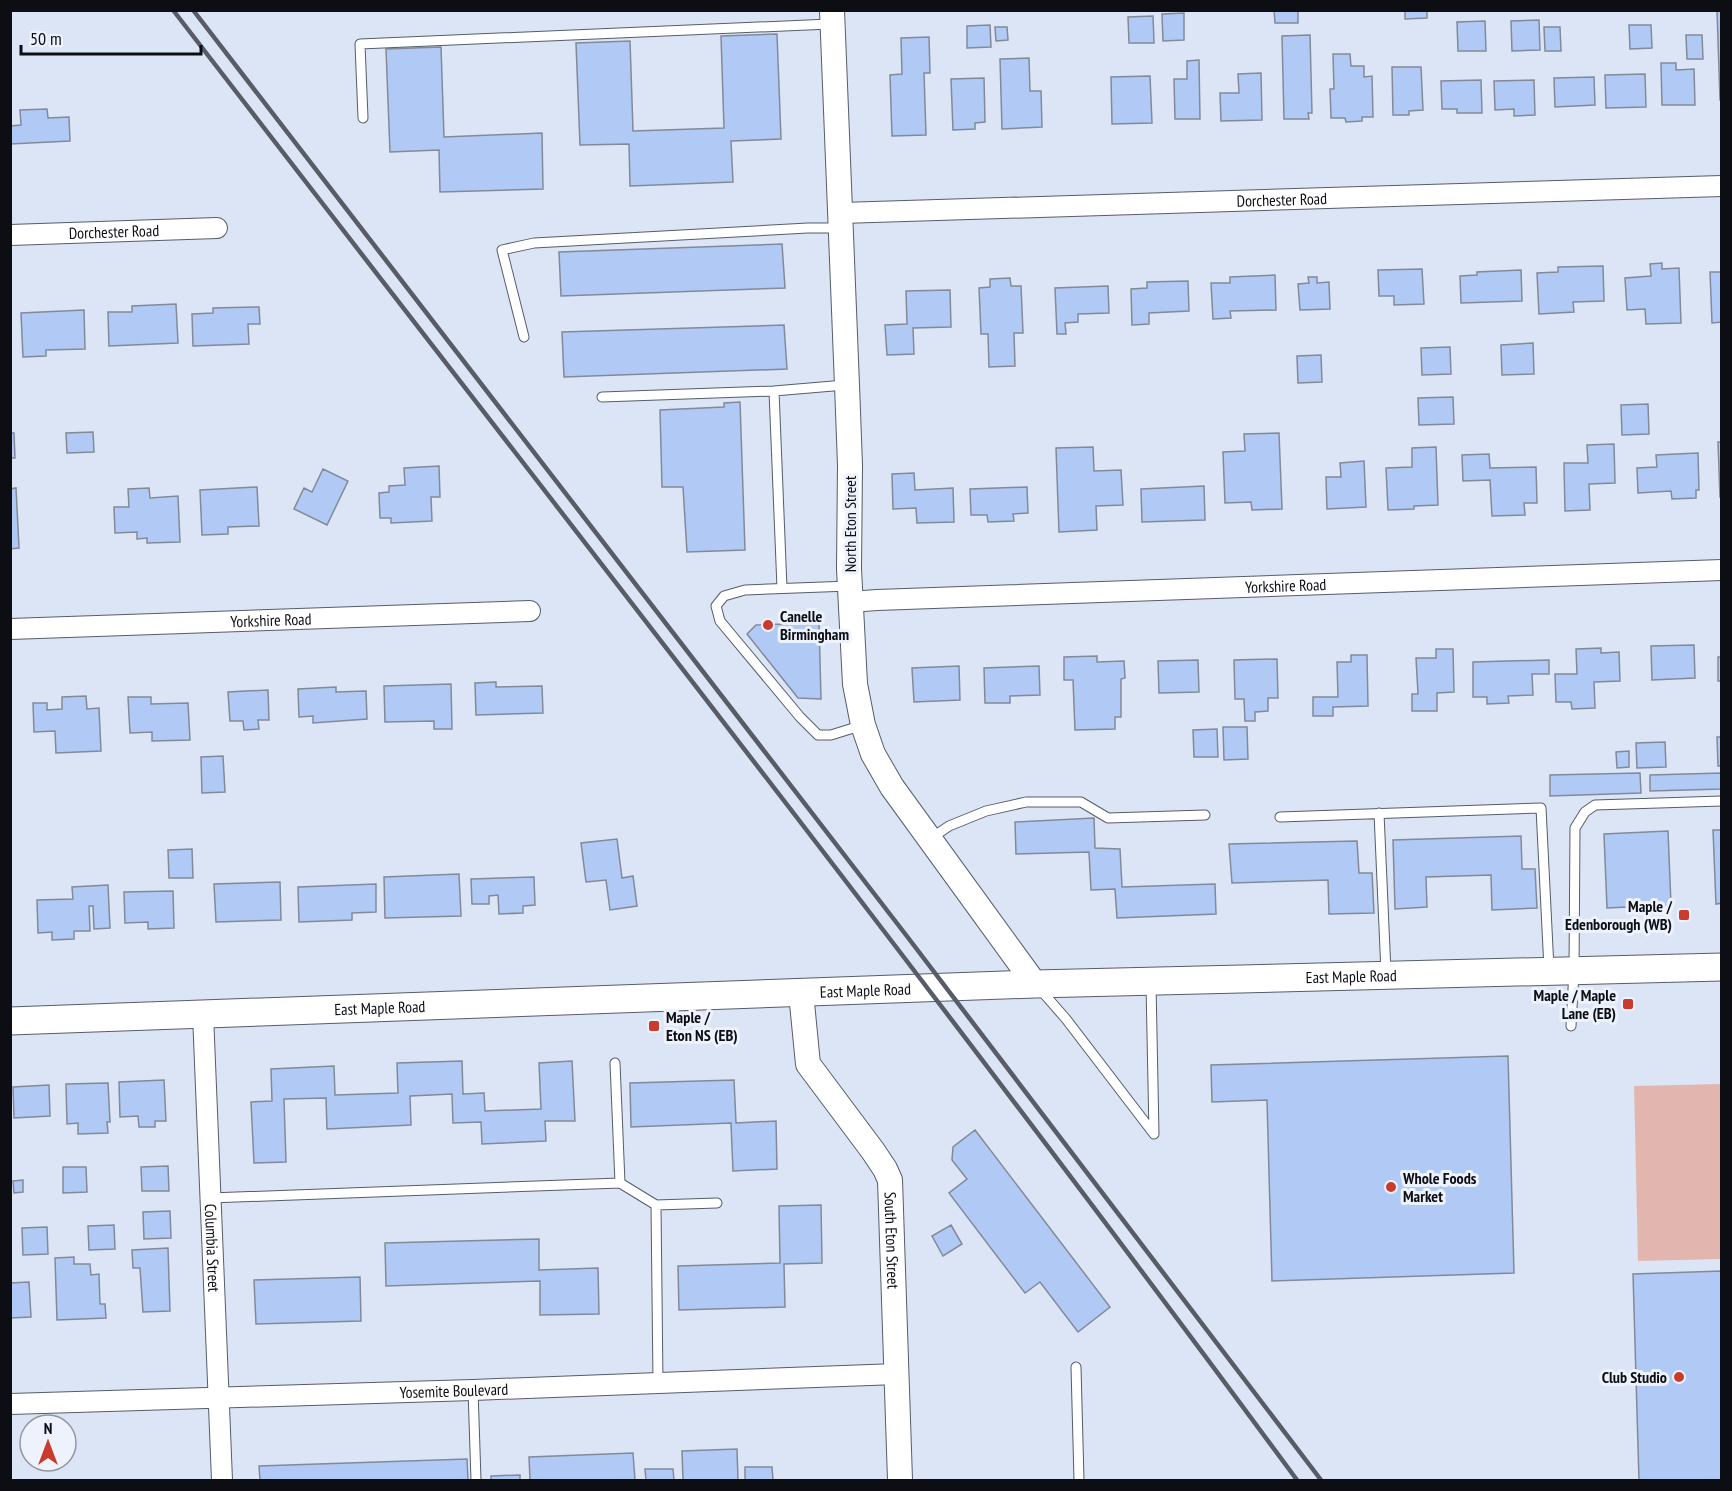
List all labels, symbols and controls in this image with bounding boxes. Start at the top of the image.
scale bar [21,18,201,56]
text: 50 m [30,27,62,50]
street label: Dorchester Road [1236,188,1327,211]
street label: Dorchester Road [68,220,160,243]
street label: North Eton Street [840,475,860,572]
street label: Yorkshire Road [1245,574,1327,597]
place label: Canelle Birmingham [780,606,849,644]
street label: Yorkshire Road [230,609,312,631]
marker: Canelle Birmingham [761,618,775,632]
place label: Maple / Edenborough (WB) [1565,896,1672,934]
marker: Maple / Edenborough (WB) [1677,908,1691,922]
street label: East Maple Road [1305,965,1397,987]
street label: East Maple Road [820,978,911,1002]
place label: Maple / Maple Lane (EB) [1534,985,1616,1023]
street label: East Maple Road [334,996,426,1019]
marker: Maple / Maple Lane (EB) [1621,997,1635,1011]
place label: Maple / Eton NS (EB) [666,1007,738,1045]
marker: Maple / Eton NS (EB) [647,1019,661,1033]
place label: Whole Foods Market [1402,1168,1477,1206]
marker: Whole Foods Market [1384,1180,1398,1194]
street label: South Eton Street [880,1191,904,1290]
street label: Columbia Street [201,1203,224,1293]
place label: Club Studio [1602,1367,1667,1387]
marker: Club Studio [1672,1370,1686,1384]
street label: Yosemite Boulevard [399,1379,509,1402]
north arrow [18,1413,78,1473]
text: N [44,1418,52,1438]

